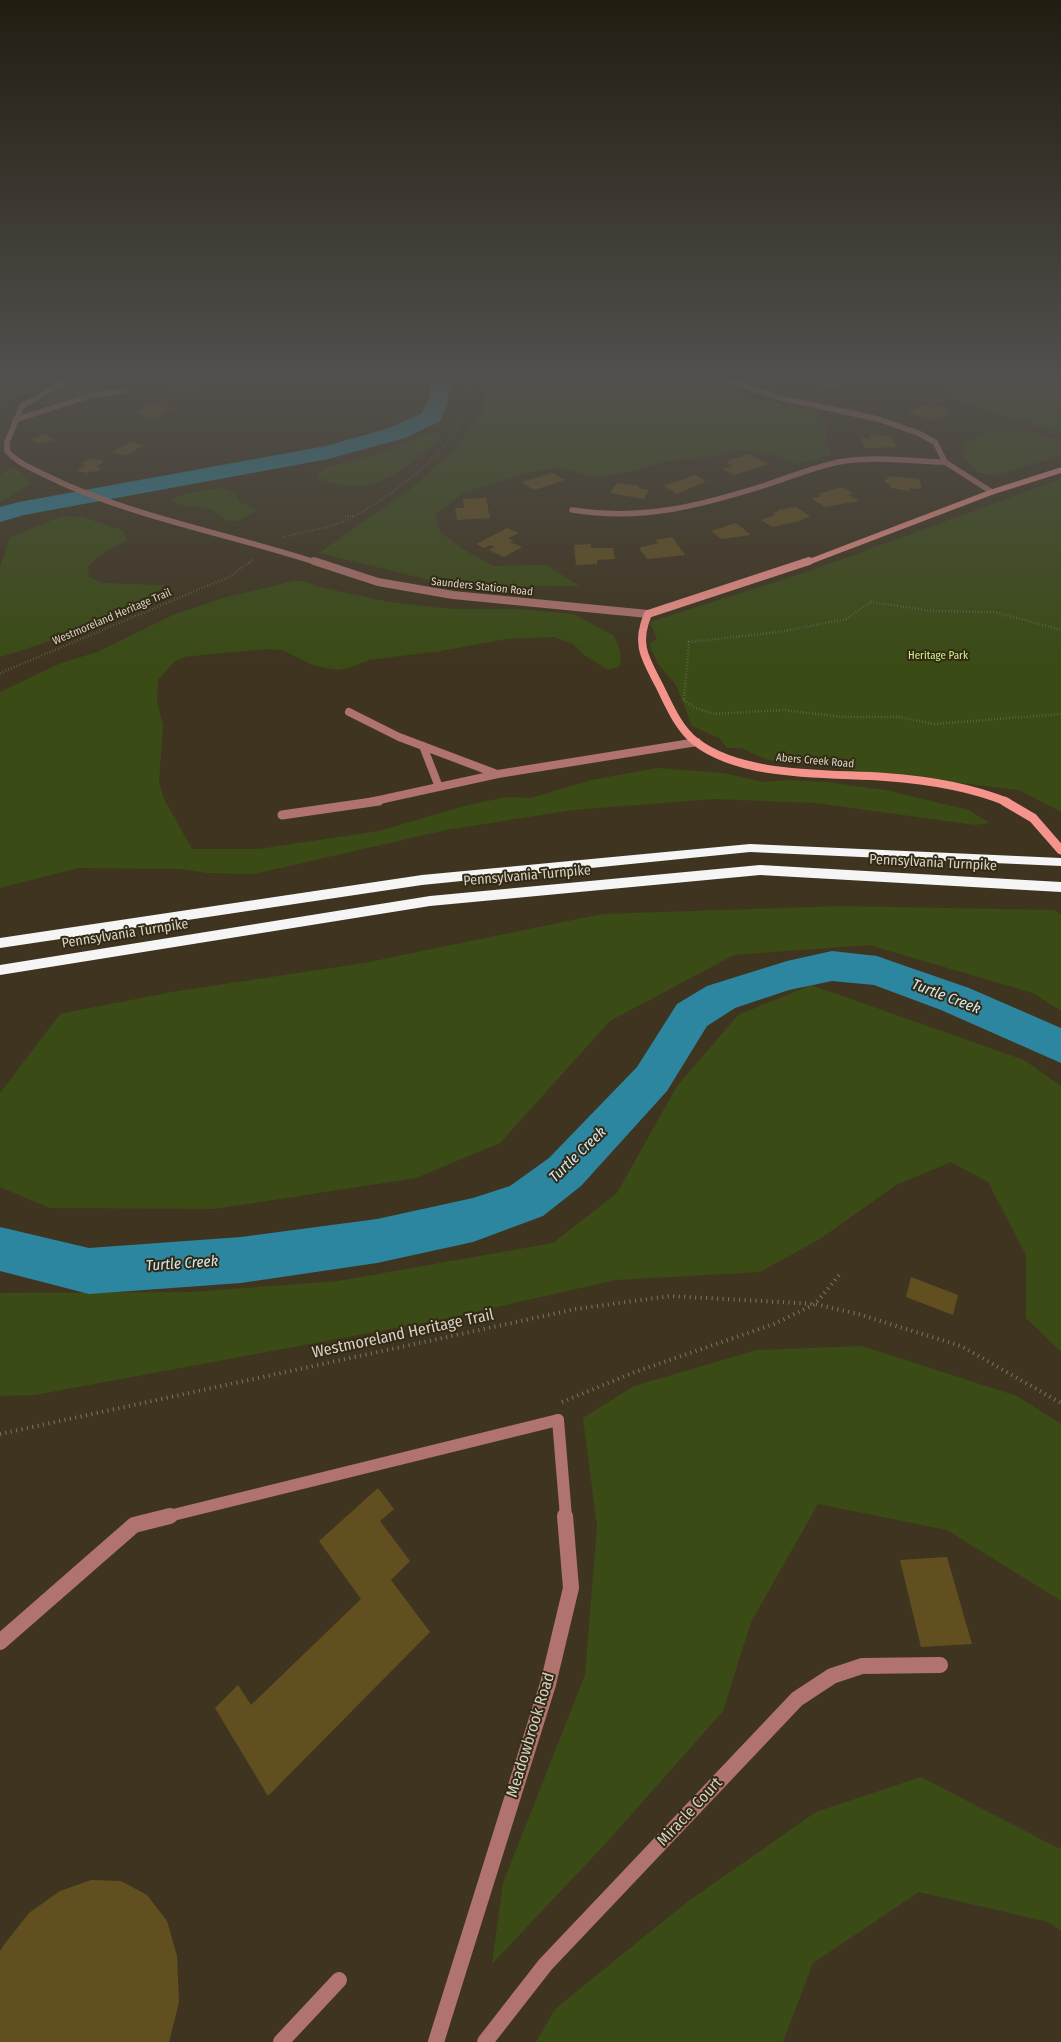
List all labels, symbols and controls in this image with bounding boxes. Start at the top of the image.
street label: Saunders Station Road [430,575,534,599]
street label: Westmoreland Heritage Trail [51,586,173,648]
park label: Heritage Park [908,649,968,663]
street label: Abers Creek Road [775,751,855,771]
street label: Pennsylvania Turnpike [869,851,997,875]
street label: Pennsylvania Turnpike [463,862,591,890]
street label: Pennsylvania Turnpike [61,916,189,952]
water label: Turtle Creek [909,976,983,1018]
water label: Turtle Creek [546,1123,610,1187]
water label: Turtle Creek [145,1253,219,1275]
street label: Westmoreland Heritage Trail [310,1305,496,1363]
street label: Meadowbrook Road [503,1670,559,1800]
street label: Miracle Court [654,1774,726,1850]

